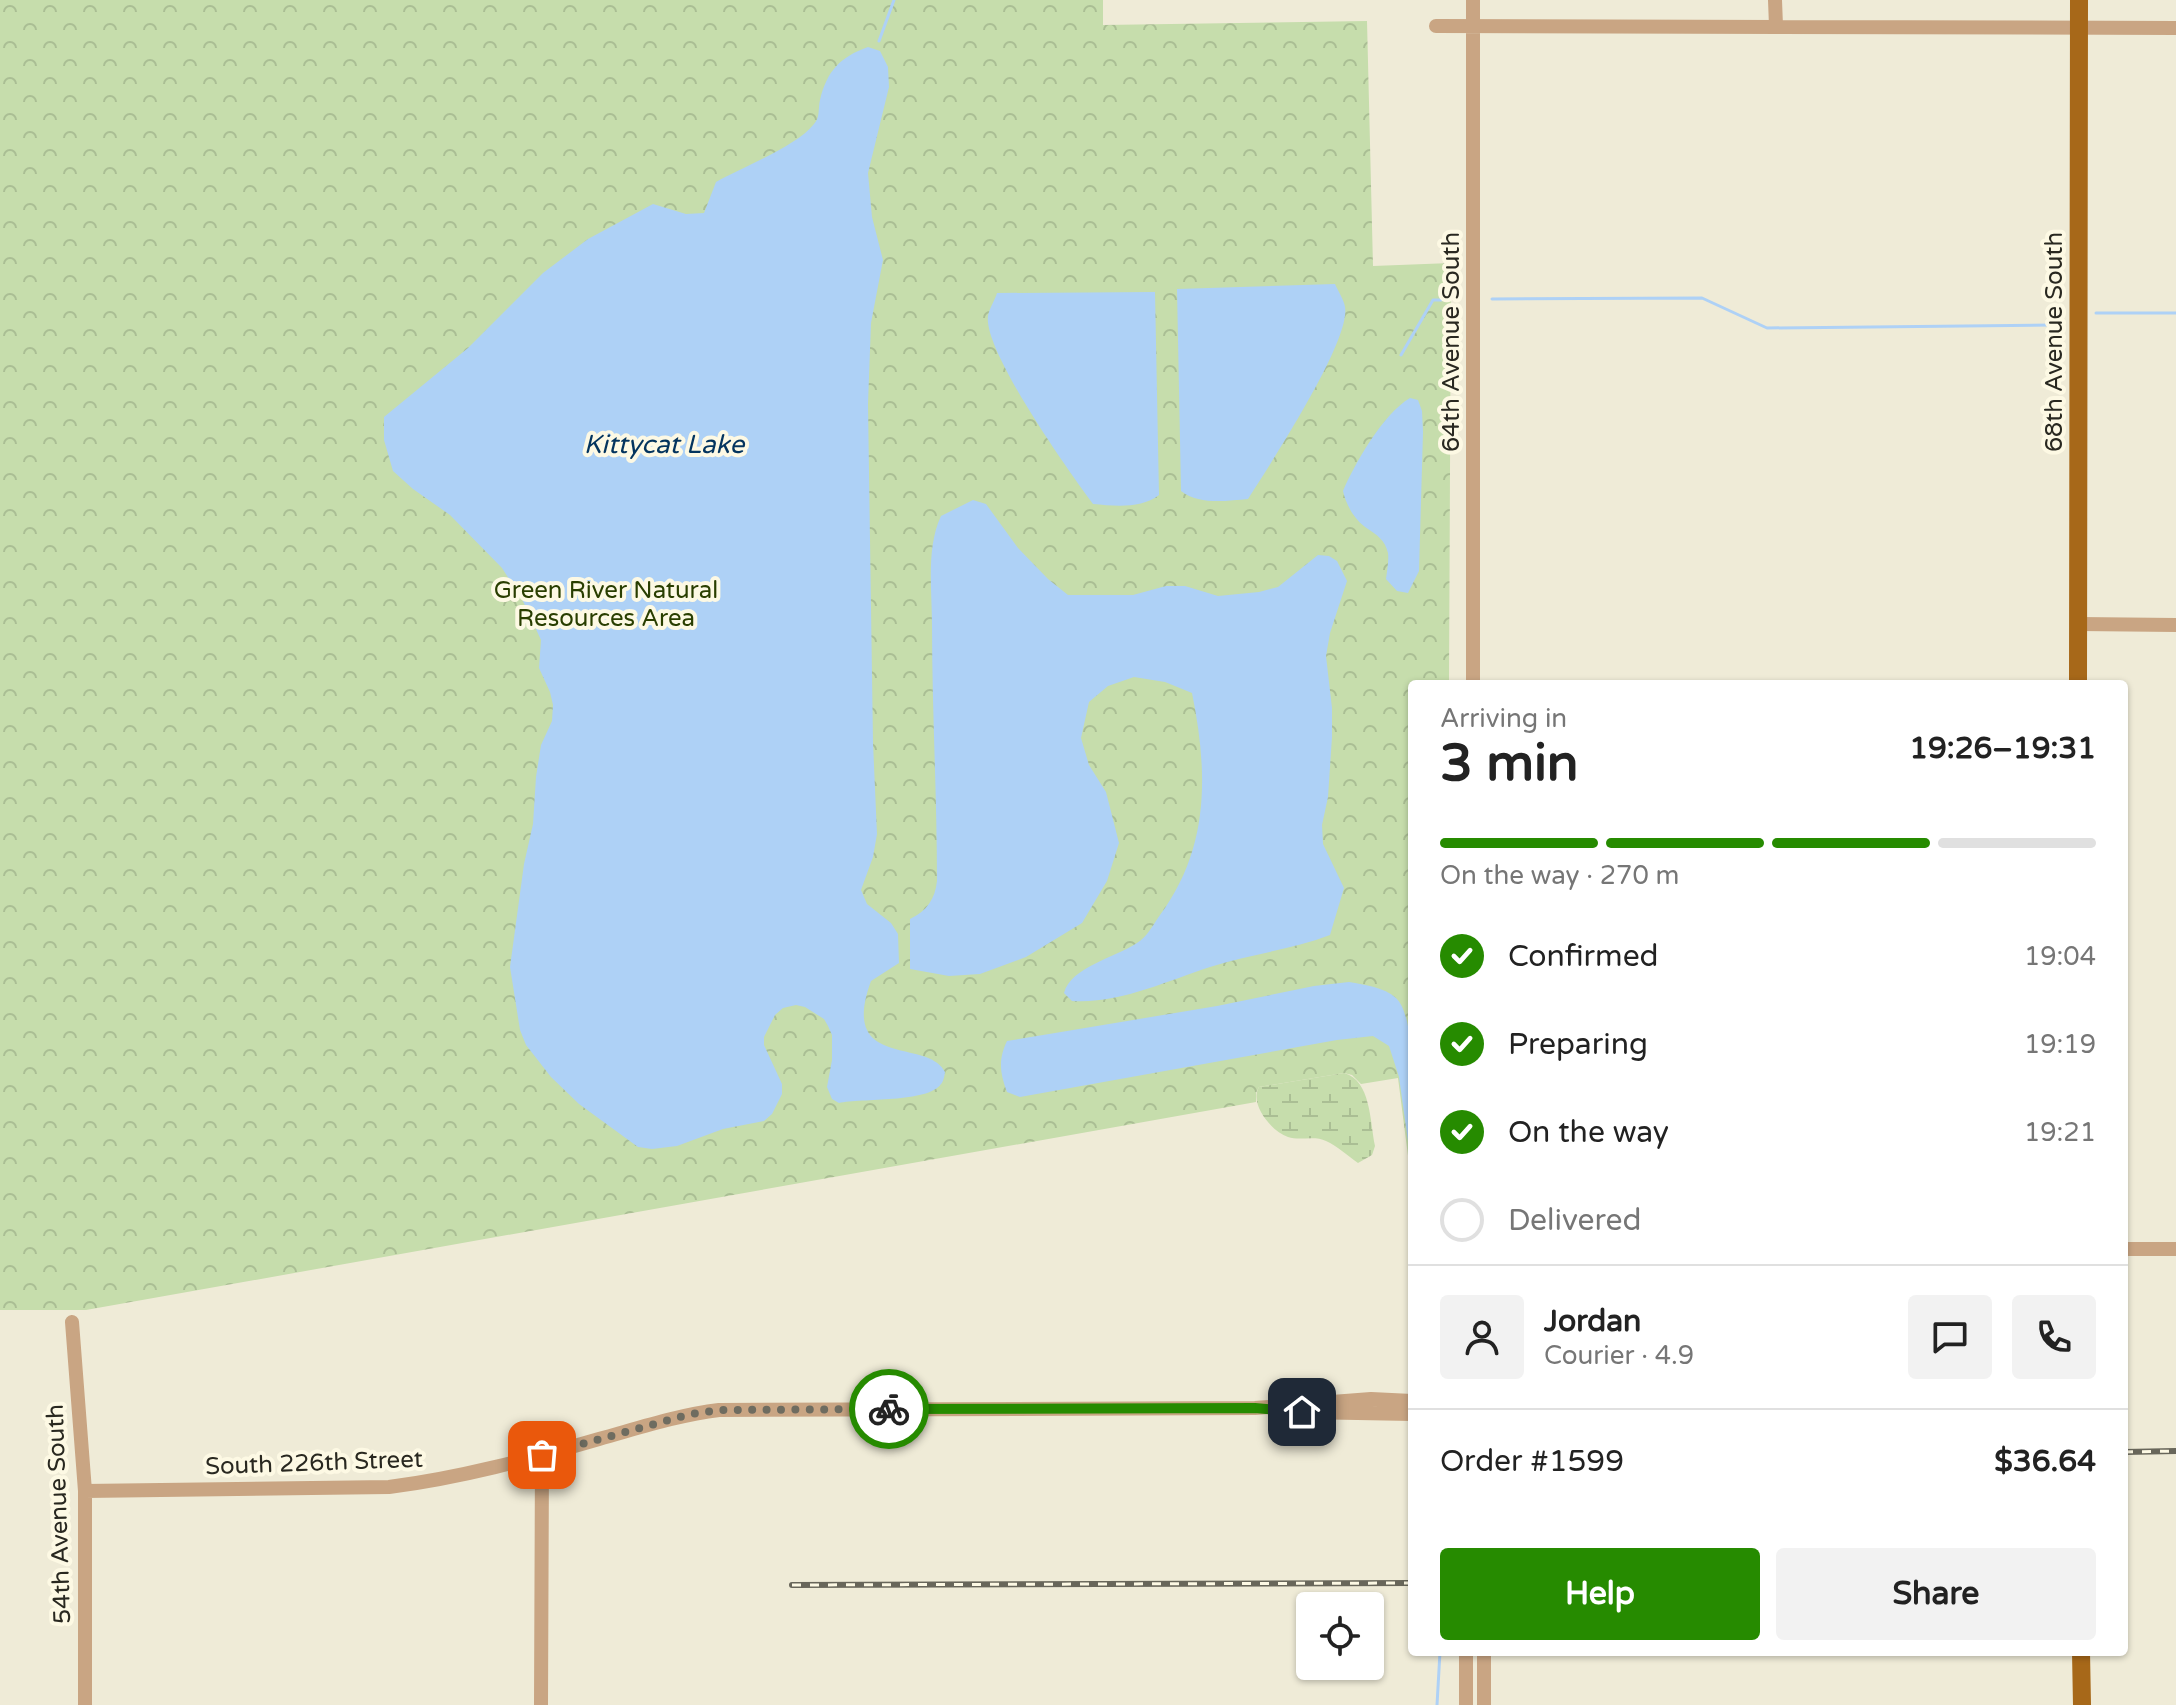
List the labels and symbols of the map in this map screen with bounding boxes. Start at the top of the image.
street label: 64th Avenue South [1437,232,1466,452]
street label: 68th Avenue South [2040,232,2069,452]
water label: Kittycat Lake [584,429,746,460]
park label: Green River Natural Resources Area [494,576,718,633]
courier [849,1369,929,1449]
pin [1268,1378,1336,1446]
street label: 54th Avenue South [41,1404,77,1624]
pin [508,1421,576,1489]
street label: South 226th Street [205,1445,423,1481]

